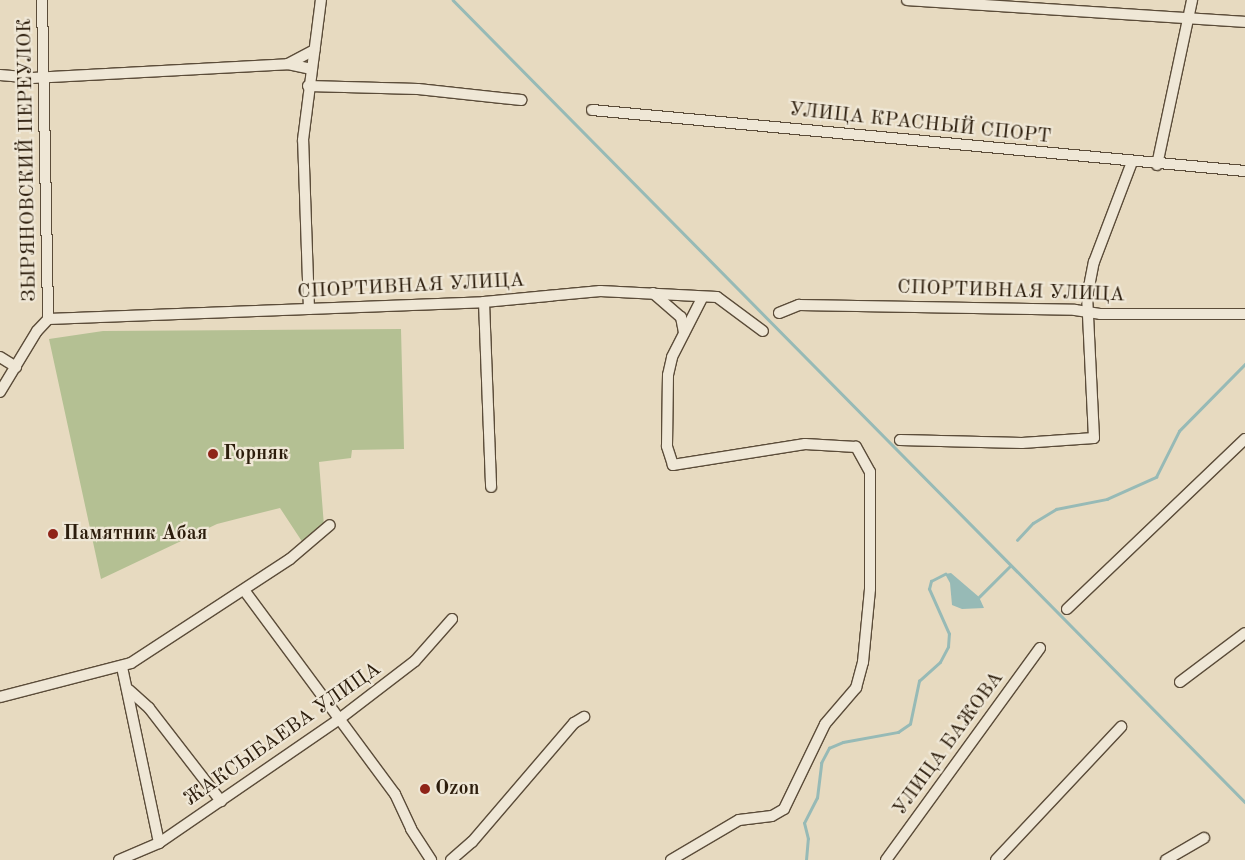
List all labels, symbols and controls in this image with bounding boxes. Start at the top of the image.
street label: ЗЫРЯНОВСКИЙ ПЕРЕУЛОК [14,18,42,302]
street label: УЛИЦА КРАСНЫЙ СПОРТ [788,98,1052,150]
street label: СПОРТИВНАЯ УЛИЦА [297,269,525,305]
street label: СПОРТИВНАЯ УЛИЦА [897,276,1125,308]
place label: Горняк [223,442,289,466]
marker: Горняк [207,448,219,460]
place label: Памятник Абая [63,522,208,546]
marker: Памятник Абая [47,528,59,540]
street label: ЖАКСЫБАЕВА УЛИЦА [180,658,386,812]
street label: УЛИЦА БАЖОВА [889,667,1009,821]
place label: Ozon [435,777,480,801]
marker: Ozon [419,783,431,795]

